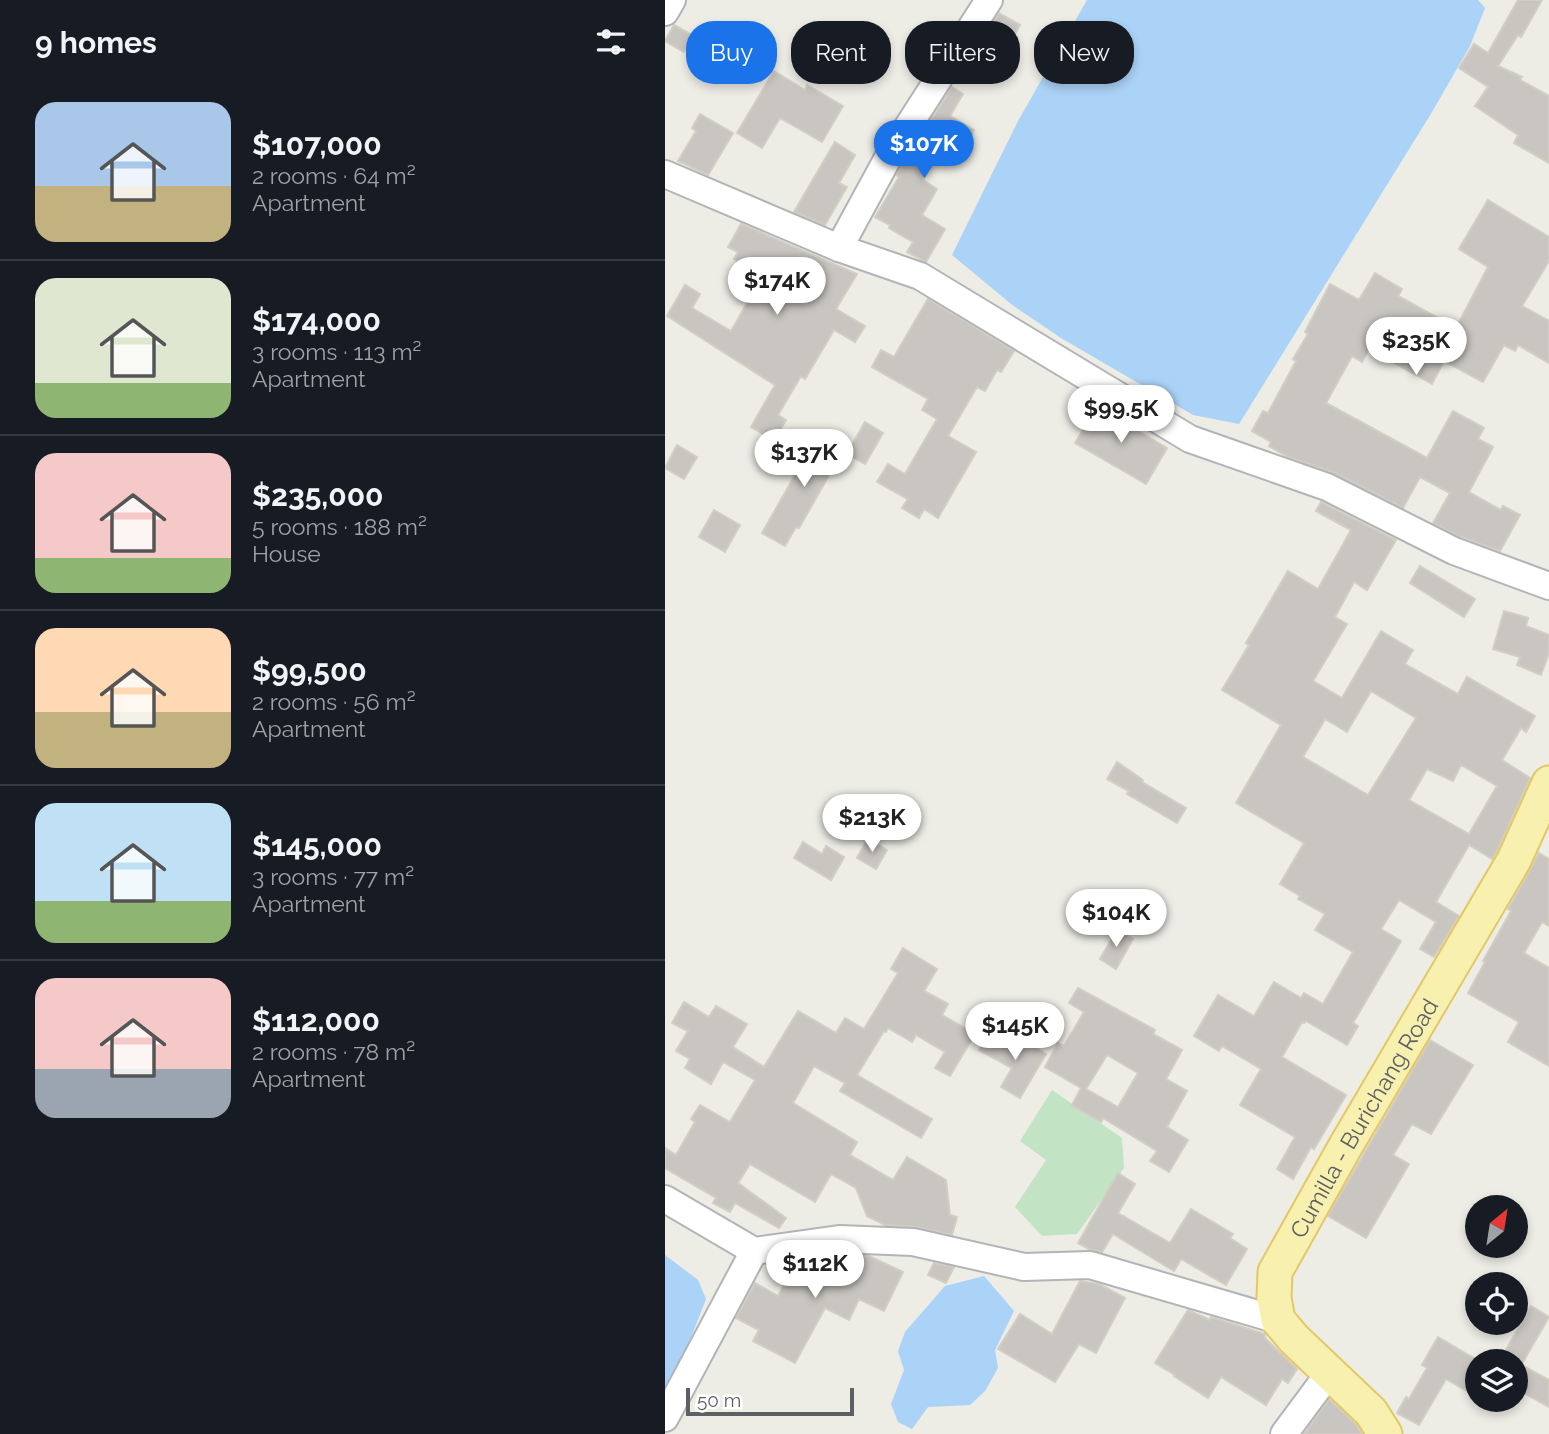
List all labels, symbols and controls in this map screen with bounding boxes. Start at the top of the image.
chip: Buy [686,21,777,84]
chip: Rent [791,21,891,84]
chip: Filters [905,21,1020,84]
chip: New [1034,21,1134,84]
icon: filters [592,23,630,61]
text: 9 homes [35,25,157,60]
pin: $107K [875,120,973,180]
text: $107,000 [252,127,382,162]
text: $107K [890,129,958,156]
icon: home [91,130,175,214]
text: 2 rooms · 64 m² [252,162,416,189]
text: Apartment [252,189,366,216]
pin: $174K [728,258,826,317]
text: $174K [744,266,810,293]
text: $174,000 [252,303,381,338]
icon: home [91,306,175,390]
pin: $235K [1367,318,1465,377]
text: $235K [1382,326,1450,353]
text: 3 rooms · 113 m² [252,338,421,365]
text: Apartment [252,365,366,392]
pin: $99.5K [1064,386,1178,445]
text: $99.5K [1084,394,1158,421]
pin: $137K [755,430,853,489]
text: $137K [770,438,838,465]
text: $235,000 [252,478,384,513]
icon: home [91,481,175,565]
text: 5 rooms · 188 m² [252,513,427,540]
text: House [252,540,321,567]
text: $99,500 [252,653,367,688]
icon: home [91,656,175,740]
text: 2 rooms · 56 m² [252,688,416,715]
text: Apartment [252,715,366,742]
pin: $213K [823,794,921,854]
text: $213K [838,803,906,830]
text: $145,000 [252,828,382,863]
icon: home [91,831,175,915]
text: 3 rooms · 77 m² [252,863,414,890]
text: Apartment [252,890,366,917]
pin: $104K [1067,890,1165,949]
text: $104K [1082,898,1150,925]
street label: Cumilla - Burichang Road [1284,994,1443,1242]
pin: $145K [966,1002,1064,1062]
text: $112,000 [252,1003,380,1038]
icon: home [91,1006,175,1090]
text: $145K [981,1011,1049,1038]
text: 2 rooms · 78 m² [252,1038,415,1065]
text: Apartment [252,1065,366,1092]
north arrow [1465,1195,1528,1258]
map controls [1465,1195,1528,1412]
pin: $112K [766,1240,864,1300]
text: $112K [782,1249,848,1276]
button: locate [1465,1272,1528,1335]
button: layers [1465,1349,1528,1412]
scale bar [686,1385,854,1417]
text: 50 m [697,1389,741,1411]

